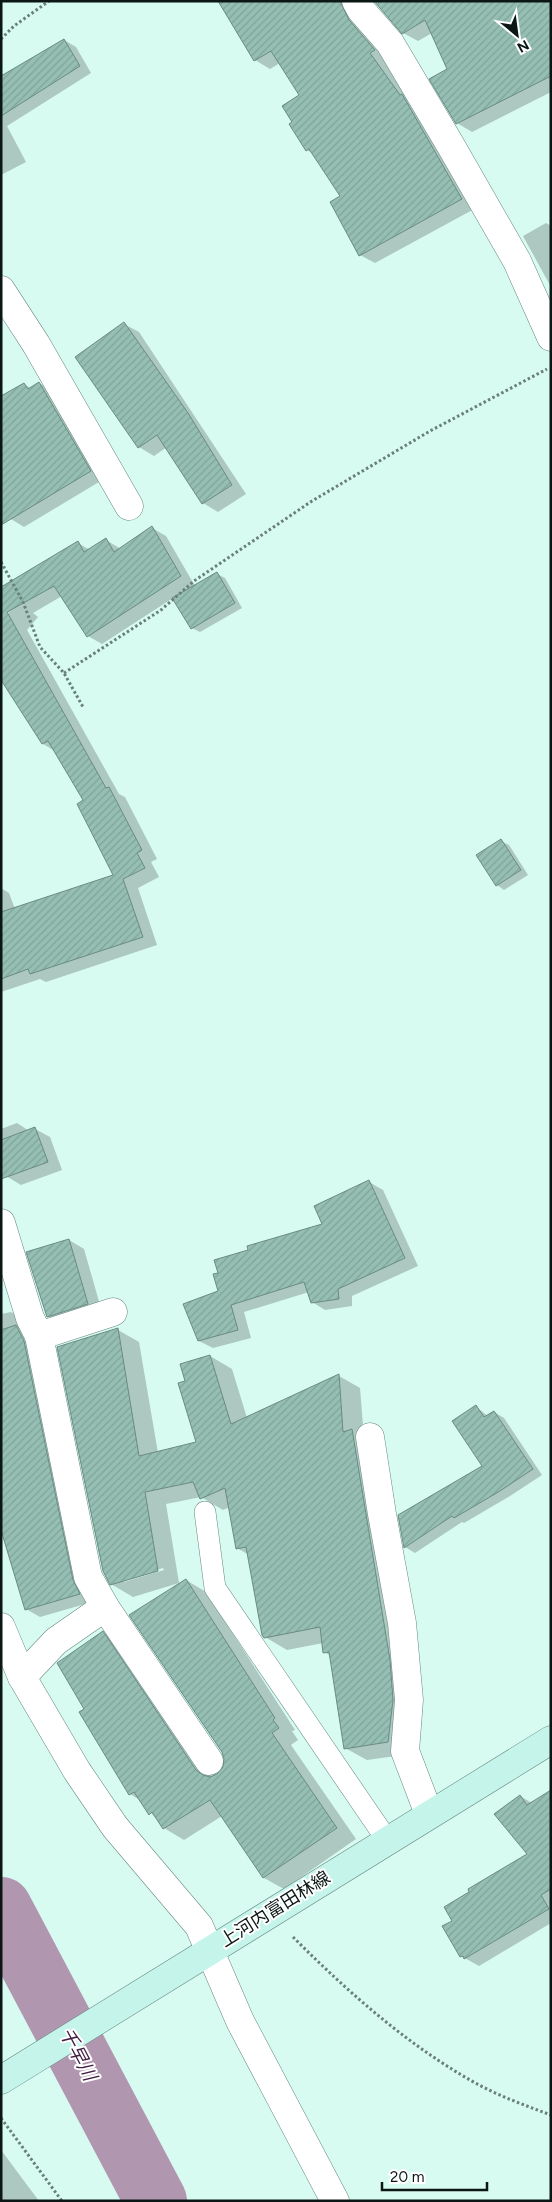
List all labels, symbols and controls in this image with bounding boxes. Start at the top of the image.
north arrow [492,10,542,60]
text: N [514,36,532,56]
street label: 上河内富田林線 [216,1866,334,1952]
water label: 千早川 [54,2023,102,2086]
scale bar [382,2160,487,2192]
text: 20 m [390,2168,424,2186]

